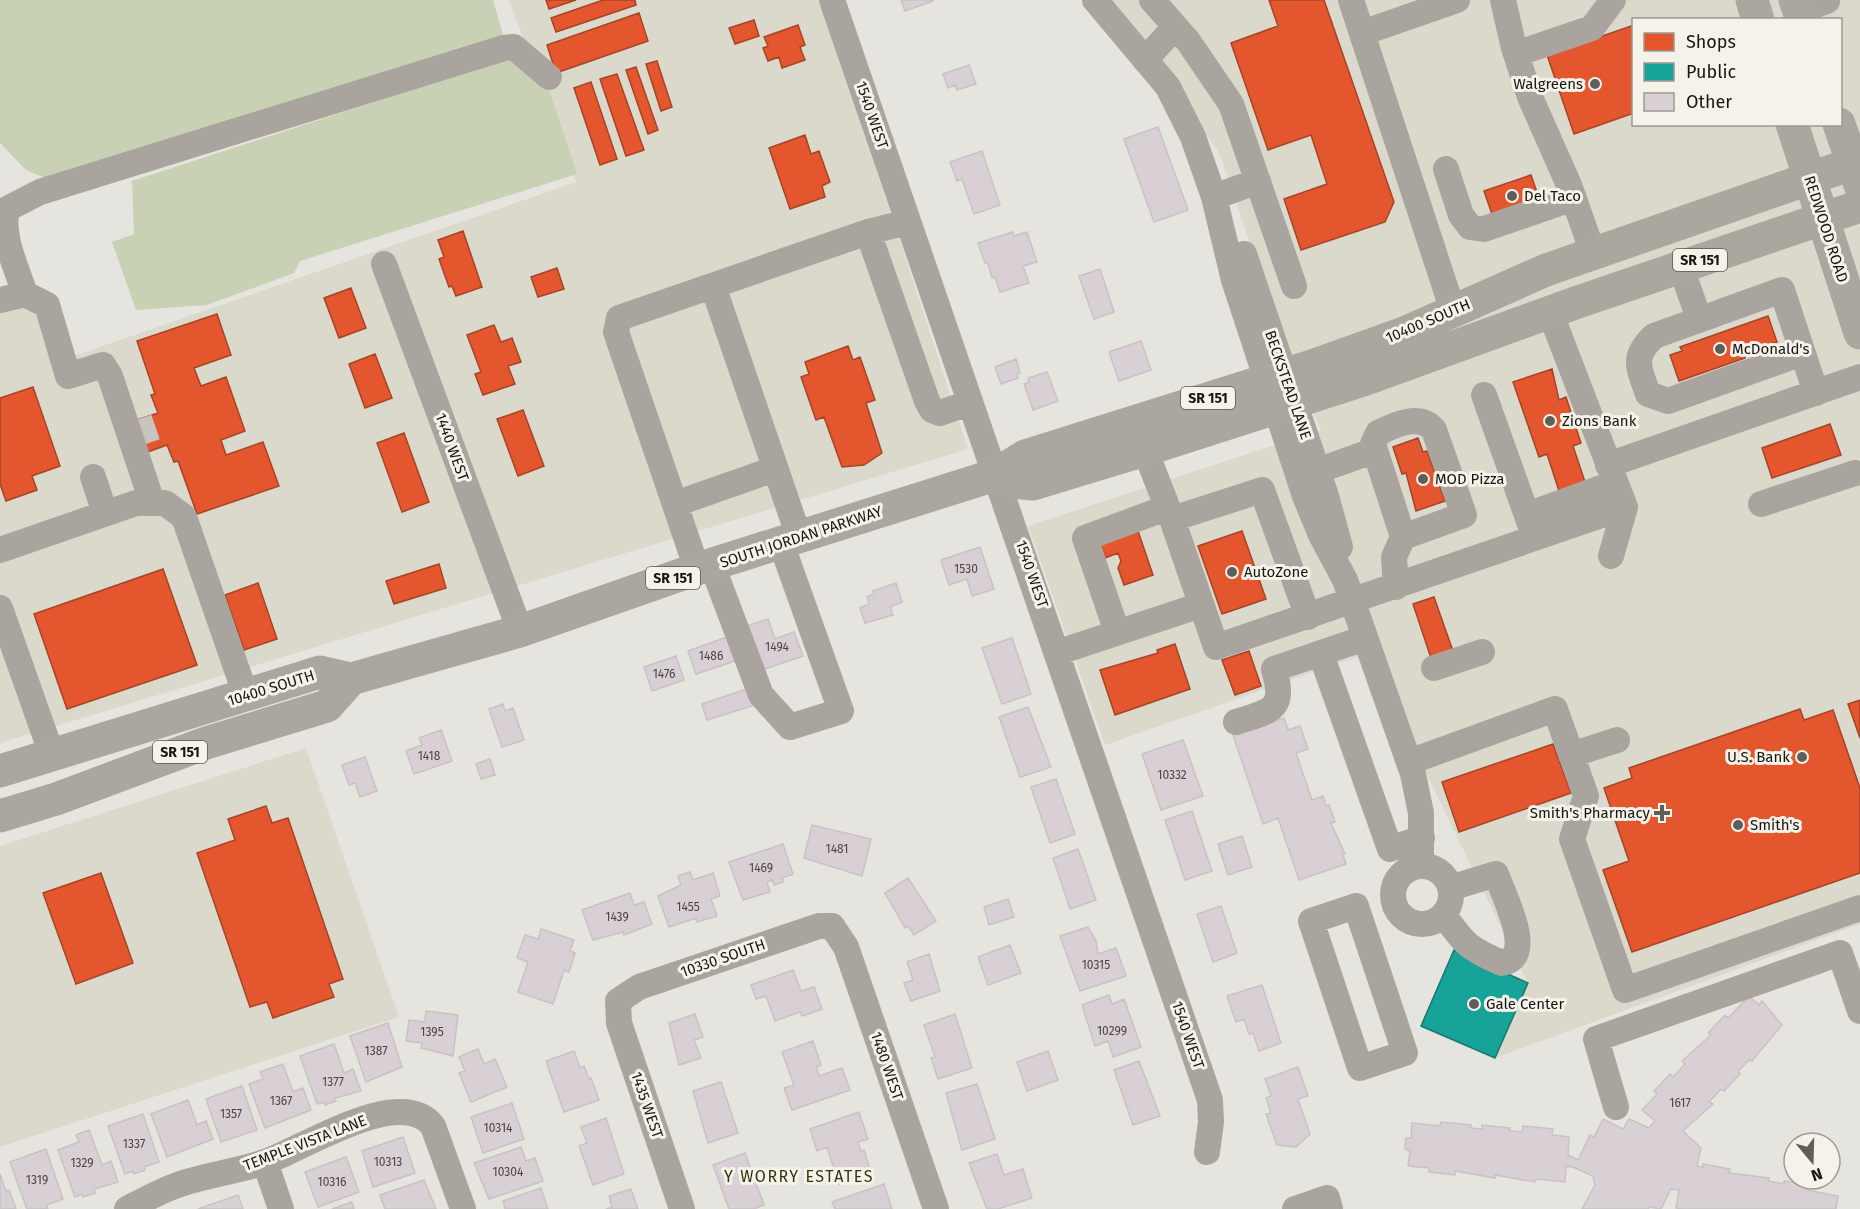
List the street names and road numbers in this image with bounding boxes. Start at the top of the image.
street label: 1540 WEST [852,79,892,151]
street label: REDWOOD ROAD [1800,173,1852,285]
road number: SR 151 [1673,249,1727,271]
street label: 10400 SOUTH [1383,295,1473,347]
street label: BECKSTEAD LANE [1261,328,1315,442]
road number: SR 151 [1181,387,1235,409]
street label: 1440 WEST [431,411,473,484]
street label: SOUTH JORDAN PARKWAY [718,502,885,572]
street label: 1540 WEST [1012,538,1052,610]
road number: SR 151 [646,567,700,589]
street label: 10400 SOUTH [225,666,317,710]
road number: SR 151 [153,741,207,763]
street label: 10330 SOUTH [678,935,768,981]
street label: 1540 WEST [1168,999,1208,1071]
street label: 1480 WEST [867,1030,907,1103]
street label: 1435 WEST [627,1069,667,1141]
street label: TEMPLE VISTA LANE [241,1111,369,1175]

